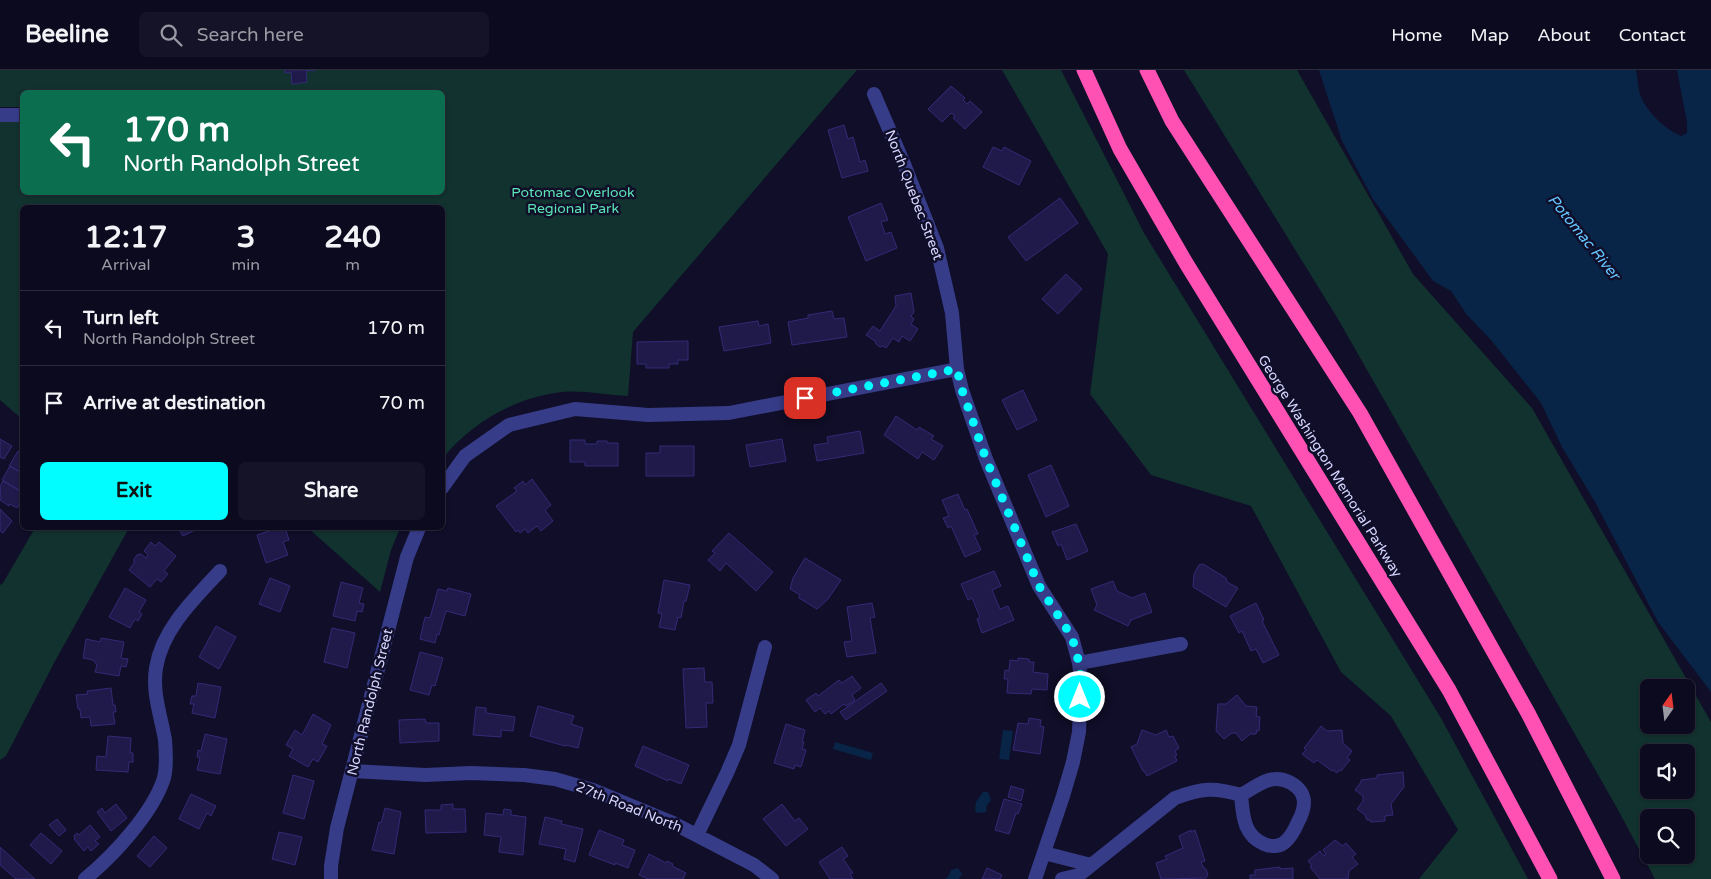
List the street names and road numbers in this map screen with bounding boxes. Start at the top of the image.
street label: North Quebec Street [881,128,947,263]
street label: George Washington Memorial Parkway [1254,352,1406,581]
street label: North Randolph Street [344,626,397,777]
street label: 27th Road North [574,778,684,836]

